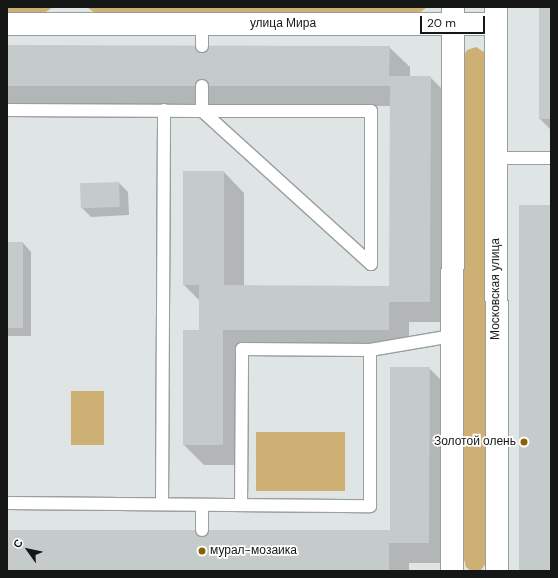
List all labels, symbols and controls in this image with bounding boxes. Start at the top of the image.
scale bar [422,8,487,34]
text: 20 m [427,15,456,31]
street label: улица Мира [250,17,316,31]
street label: Московская улица [489,238,503,340]
place label: Золотой олень [434,435,516,449]
marker: Золотой олень [519,437,529,447]
north arrow [8,530,48,570]
text: С [10,536,26,551]
place label: мурал-мозаика [210,544,297,558]
marker: мурал-мозаика [197,546,207,556]

